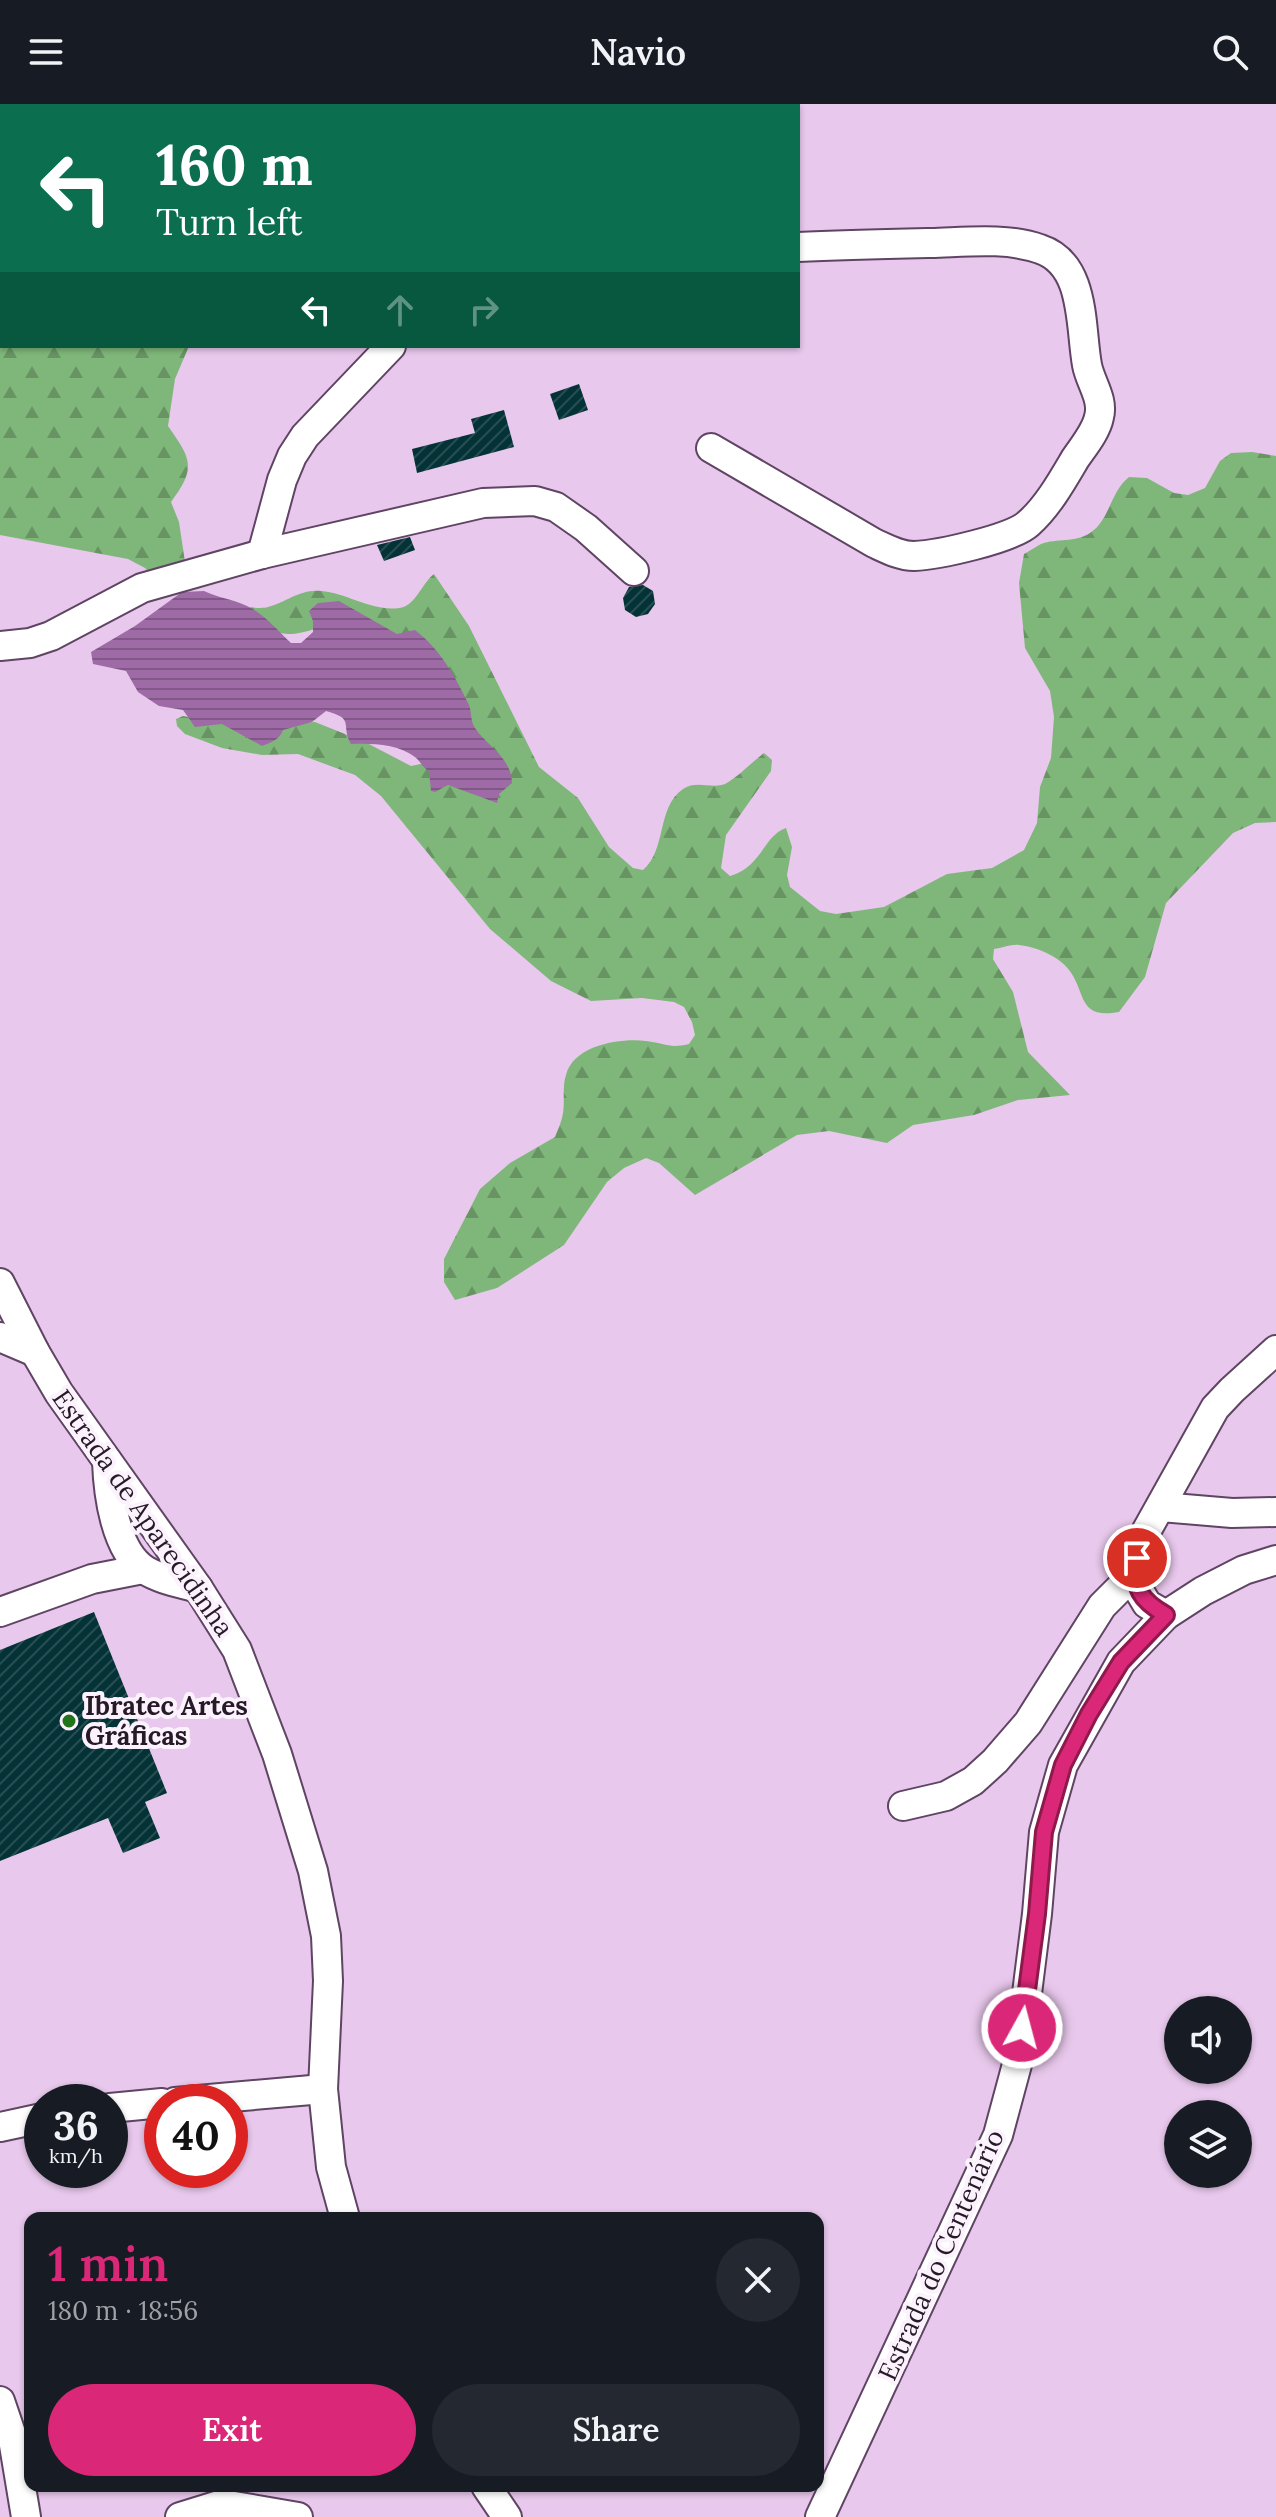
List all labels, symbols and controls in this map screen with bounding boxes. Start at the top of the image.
text: Navio [590,29,686,75]
icon: menu [24,30,68,74]
icon: search [1208,30,1252,74]
text: 160 m [156,129,313,200]
icon: left [24,136,128,240]
text: Turn left [156,199,303,245]
icon: left [294,288,338,332]
icon: ahead [378,288,422,332]
icon: right [462,288,506,332]
street label: Estrada de Aparecidinha [46,1383,241,1643]
pin [1103,1524,1171,1592]
icon: arrive [1115,1536,1159,1580]
place label: Ibratec Artes Gráficas [85,1689,248,1752]
marker: Ibratec Artes Gráficas [60,1712,78,1730]
position arrow [980,1986,1064,2070]
map controls [1164,1996,1252,2188]
button: sound [1164,1996,1252,2084]
speed limit sign: 40 [144,2084,248,2188]
text: 36 [53,2100,99,2151]
button: layers [1164,2100,1252,2188]
street label: Estrada do Centenário [870,2124,1011,2385]
text: km/h [49,2143,103,2168]
text: 1 min [48,2233,168,2294]
button: close [716,2238,800,2322]
text: 180 m · 18:56 [48,2294,198,2327]
button: Exit [48,2384,416,2476]
button: Share [432,2384,800,2476]

